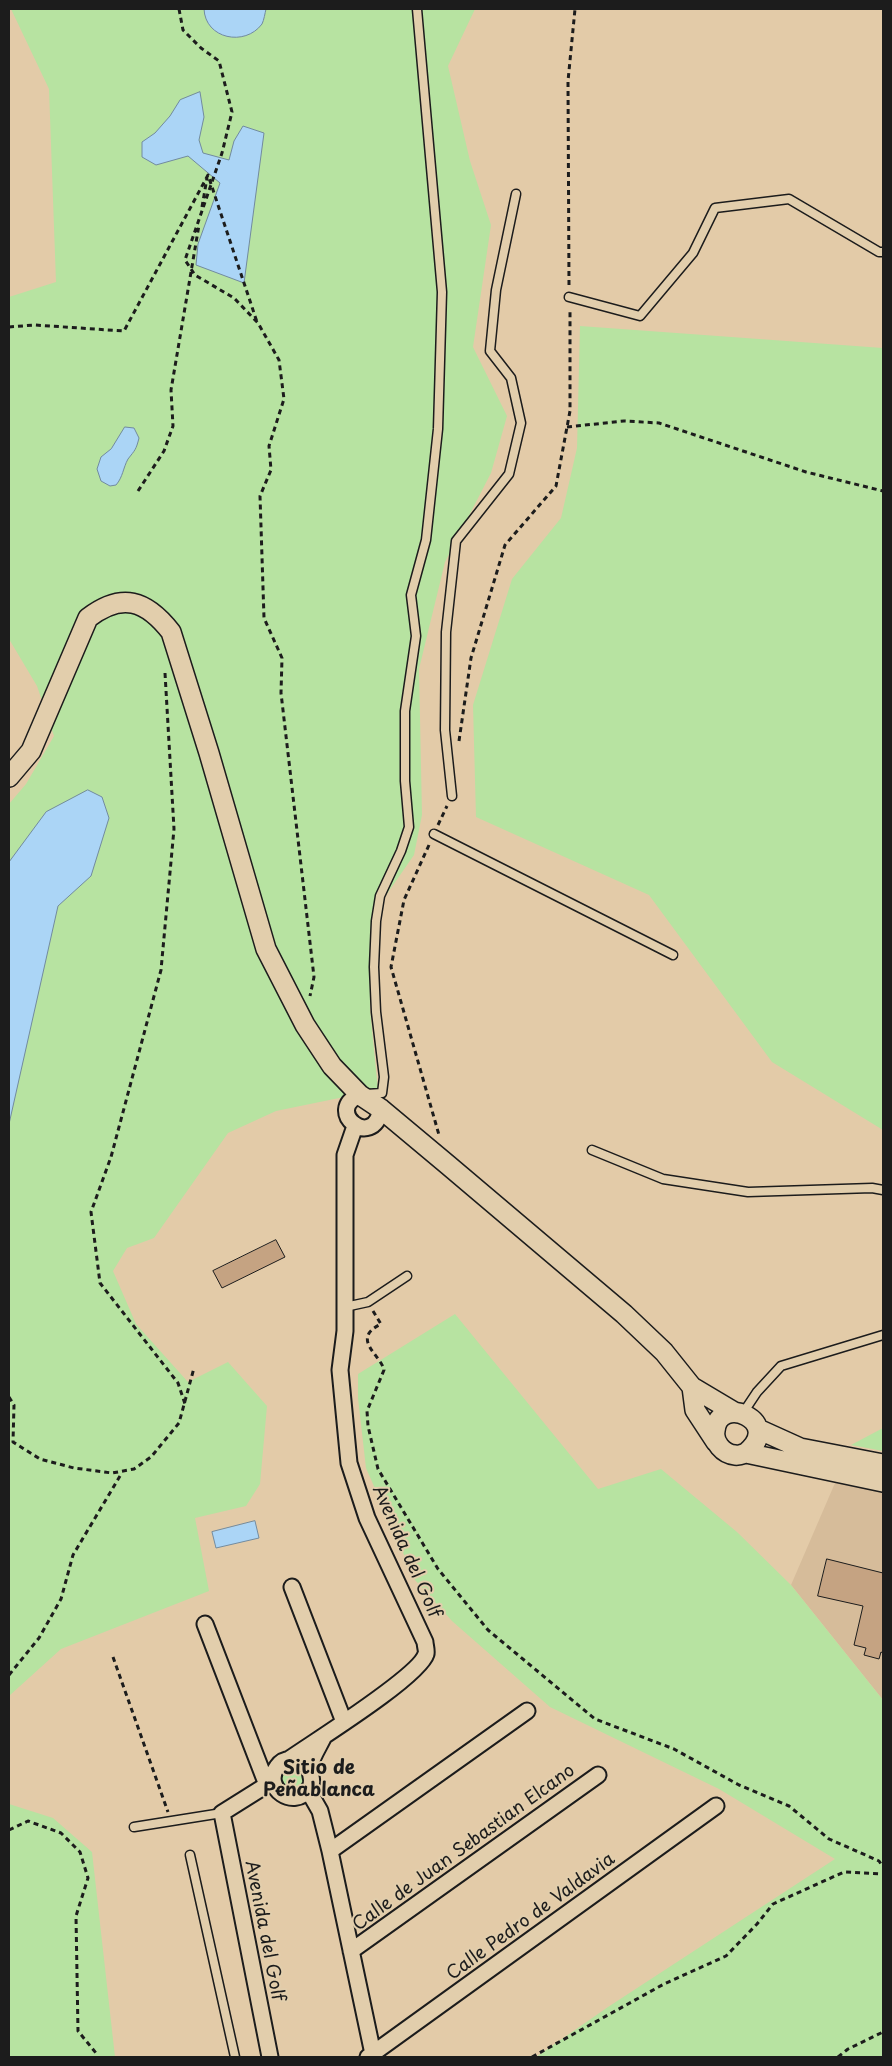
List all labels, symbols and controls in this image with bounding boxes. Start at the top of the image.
street label: Avenida del Golf [367,1482,445,1622]
district label: Sitio de Peñablanca [263,1758,375,1802]
street label: Calle de Juan Sebastian Elcano [349,1760,579,1936]
street label: Calle Pedro de Valdavia [443,1849,619,1985]
street label: Avenida del Golf [240,1859,288,2003]

